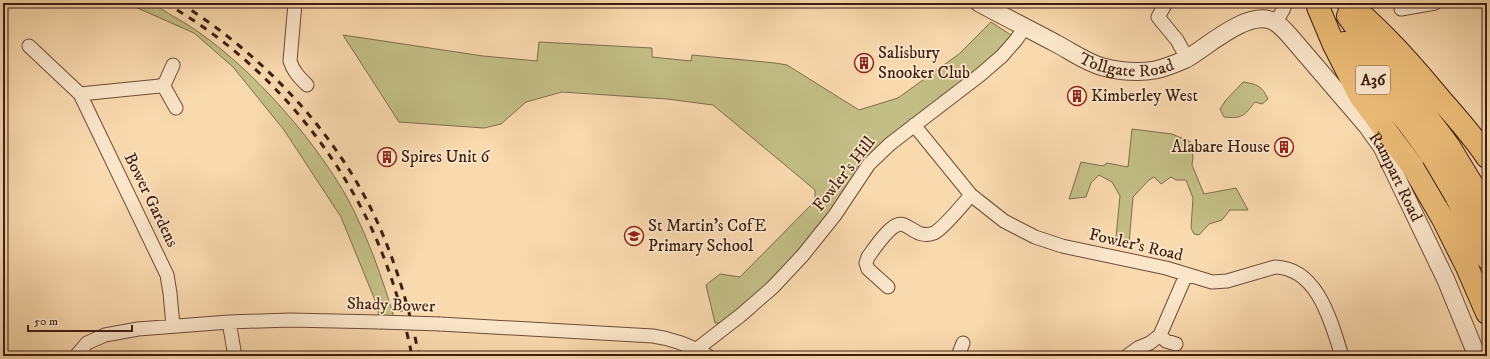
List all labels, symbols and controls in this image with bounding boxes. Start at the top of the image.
place label: Salisbury Snooker Club [878,42,970,84]
street label: Tollgate Road [1075,48,1177,83]
building icon: Salisbury Snooker Club [853,52,875,74]
road number: A36 [1356,66,1390,94]
building icon: Kimberley West [1066,85,1088,107]
place label: Kimberley West [1091,85,1199,107]
street label: Rampart Road [1364,127,1428,226]
street label: Fowler's Hill [808,132,880,216]
place label: Alabare House [1171,136,1270,158]
building icon: Alabare House [1273,136,1295,158]
building icon: Spires Unit 6 [376,146,398,168]
place label: Spires Unit 6 [401,146,491,168]
street label: Bower Gardens [119,149,183,251]
place label: St Martin's CofE Primary School [648,215,766,257]
street label: Fowler's Road [1087,224,1186,267]
school or university icon: St Martin's CofE Primary School [623,225,645,247]
street label: Shady Bower [346,292,436,318]
scale bar [28,307,132,333]
text: 50 m [34,314,58,329]

